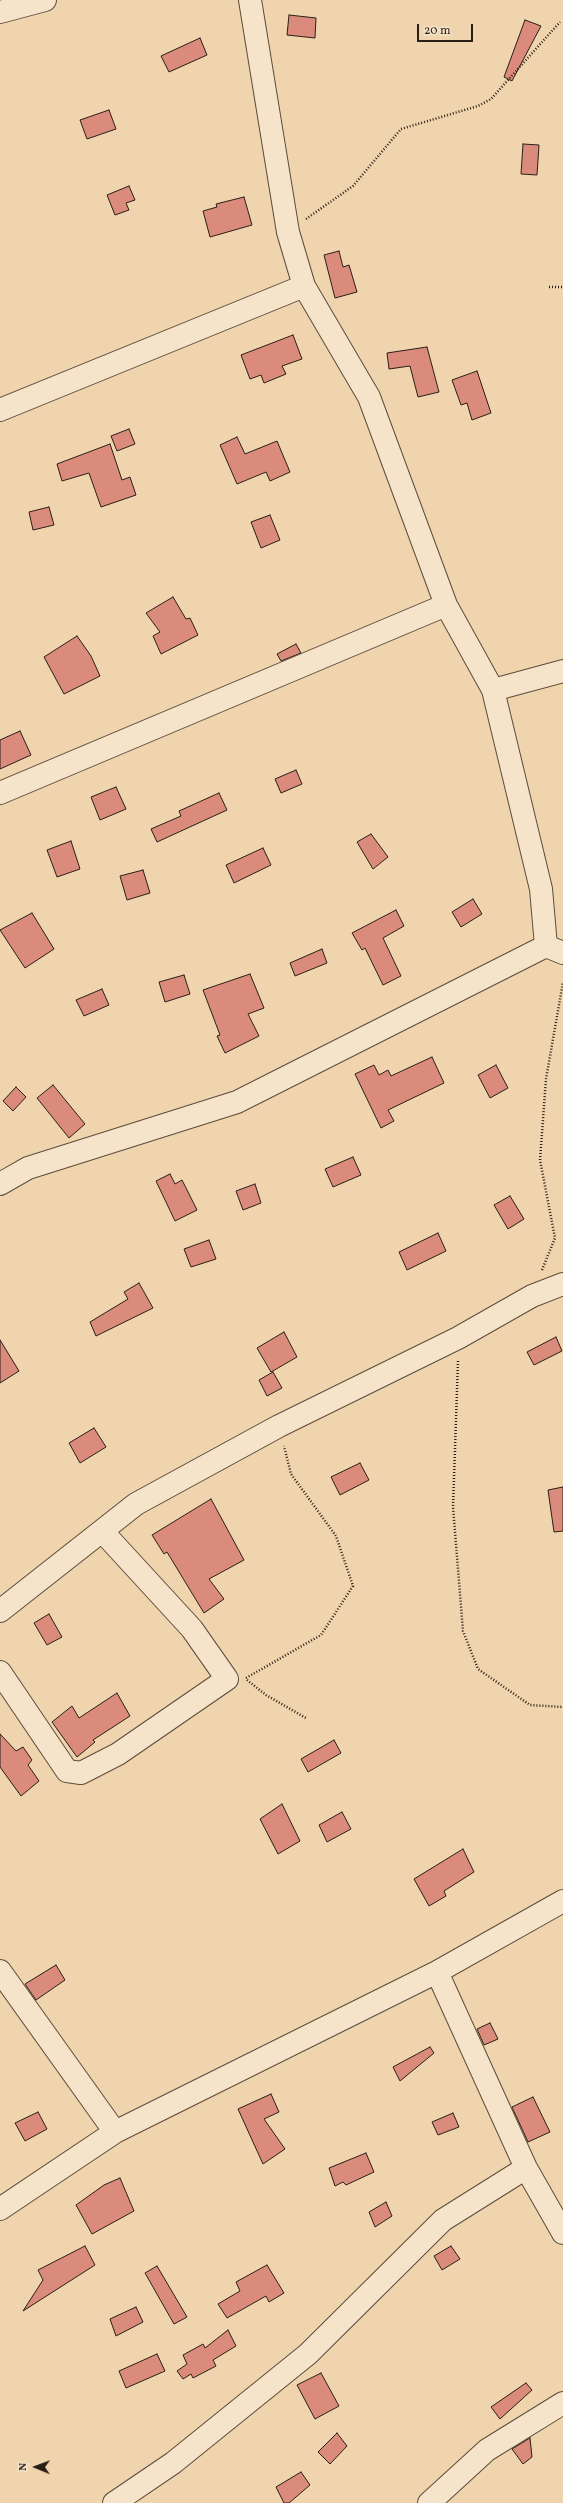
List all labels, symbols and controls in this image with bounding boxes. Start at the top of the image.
scale bar [419,16,475,42]
text: 20 m [424,23,451,39]
north arrow [16,2447,56,2487]
text: N [16,2463,31,2471]

